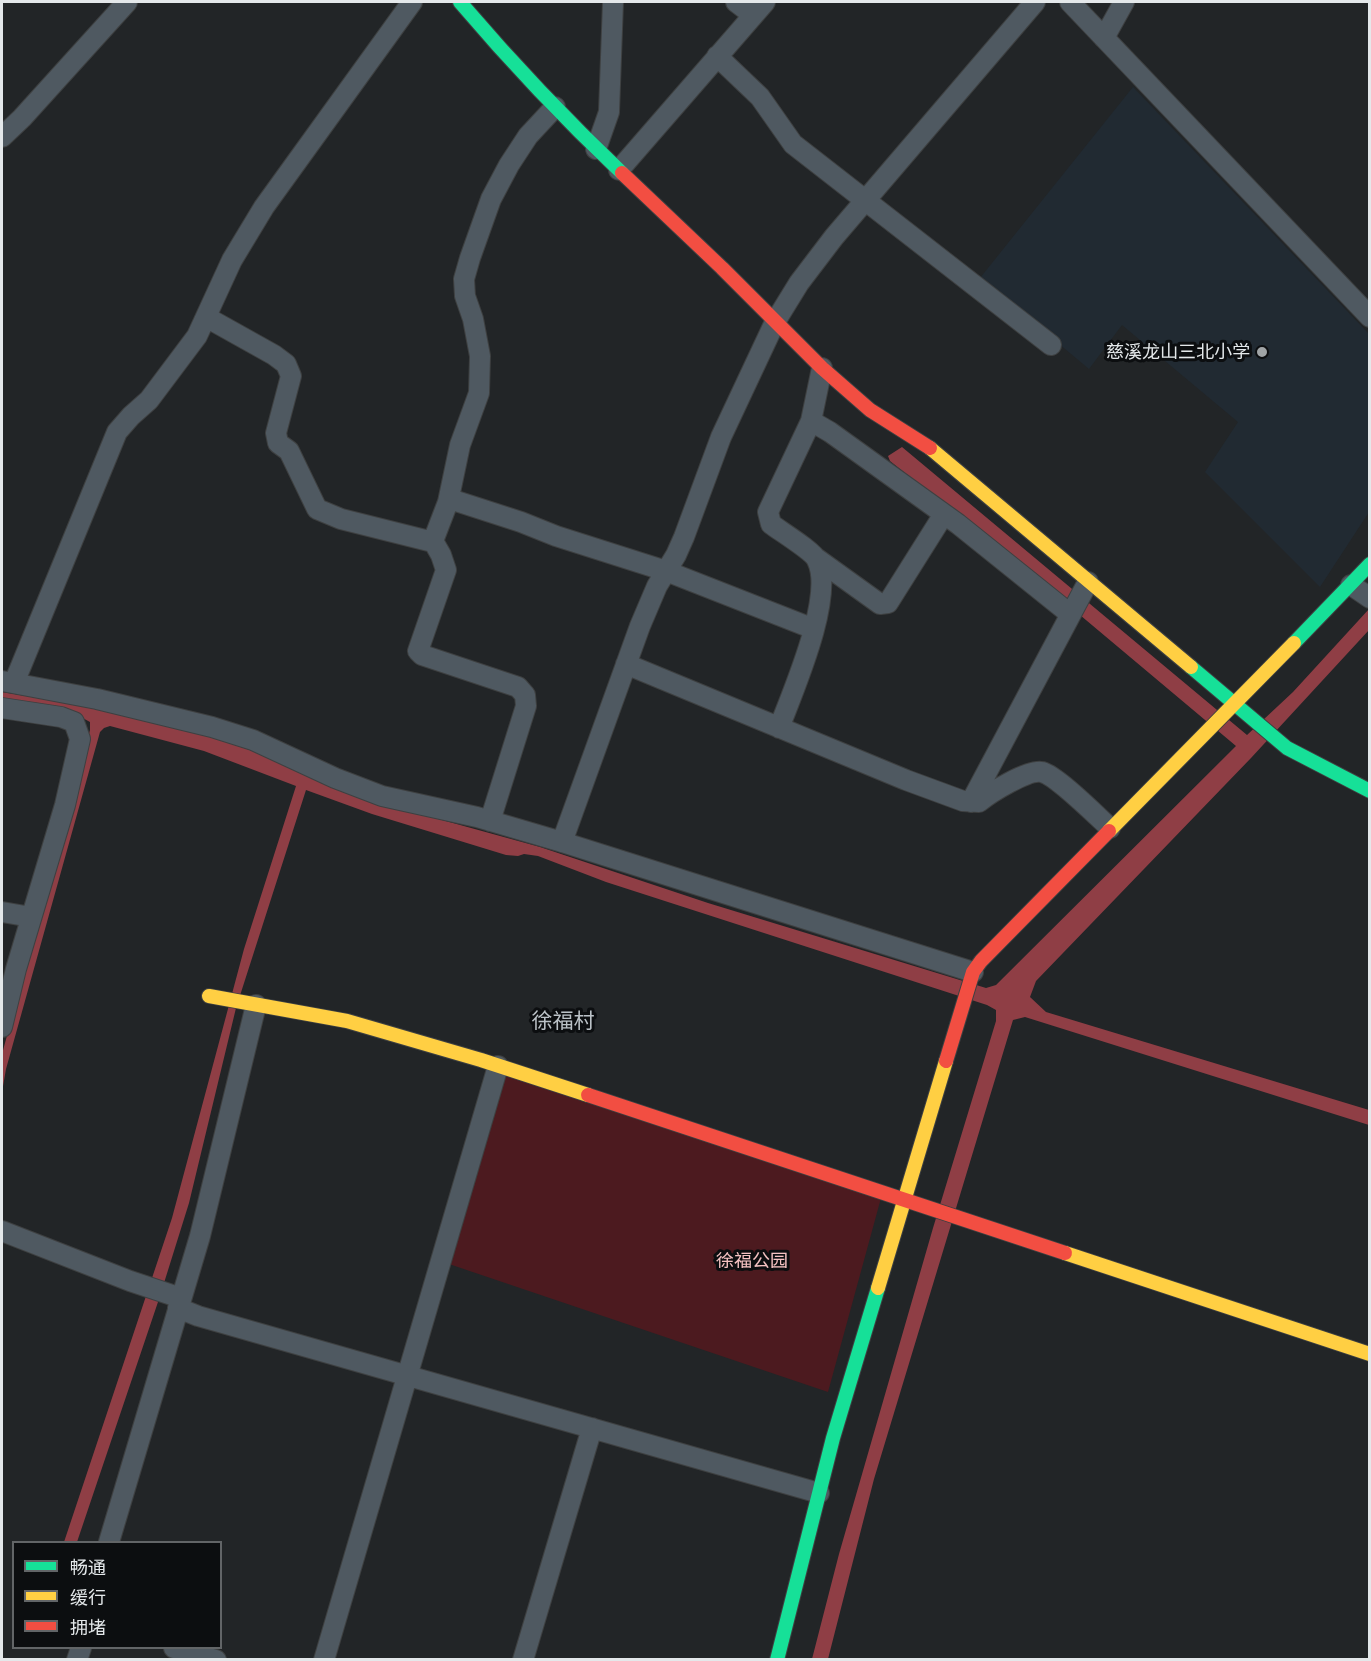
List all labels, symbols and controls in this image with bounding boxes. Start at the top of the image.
place label: 慈溪龙山三北小学 [1106,341,1250,363]
marker: 慈溪龙山三北小学 [1255,345,1269,359]
district label: 徐福村 [532,1008,594,1034]
park label: 徐福公园 [716,1250,788,1272]
legend [12,1541,222,1649]
text: 畅通 [70,1556,106,1578]
text: 缓行 [70,1586,106,1608]
text: 拥堵 [70,1616,106,1638]

